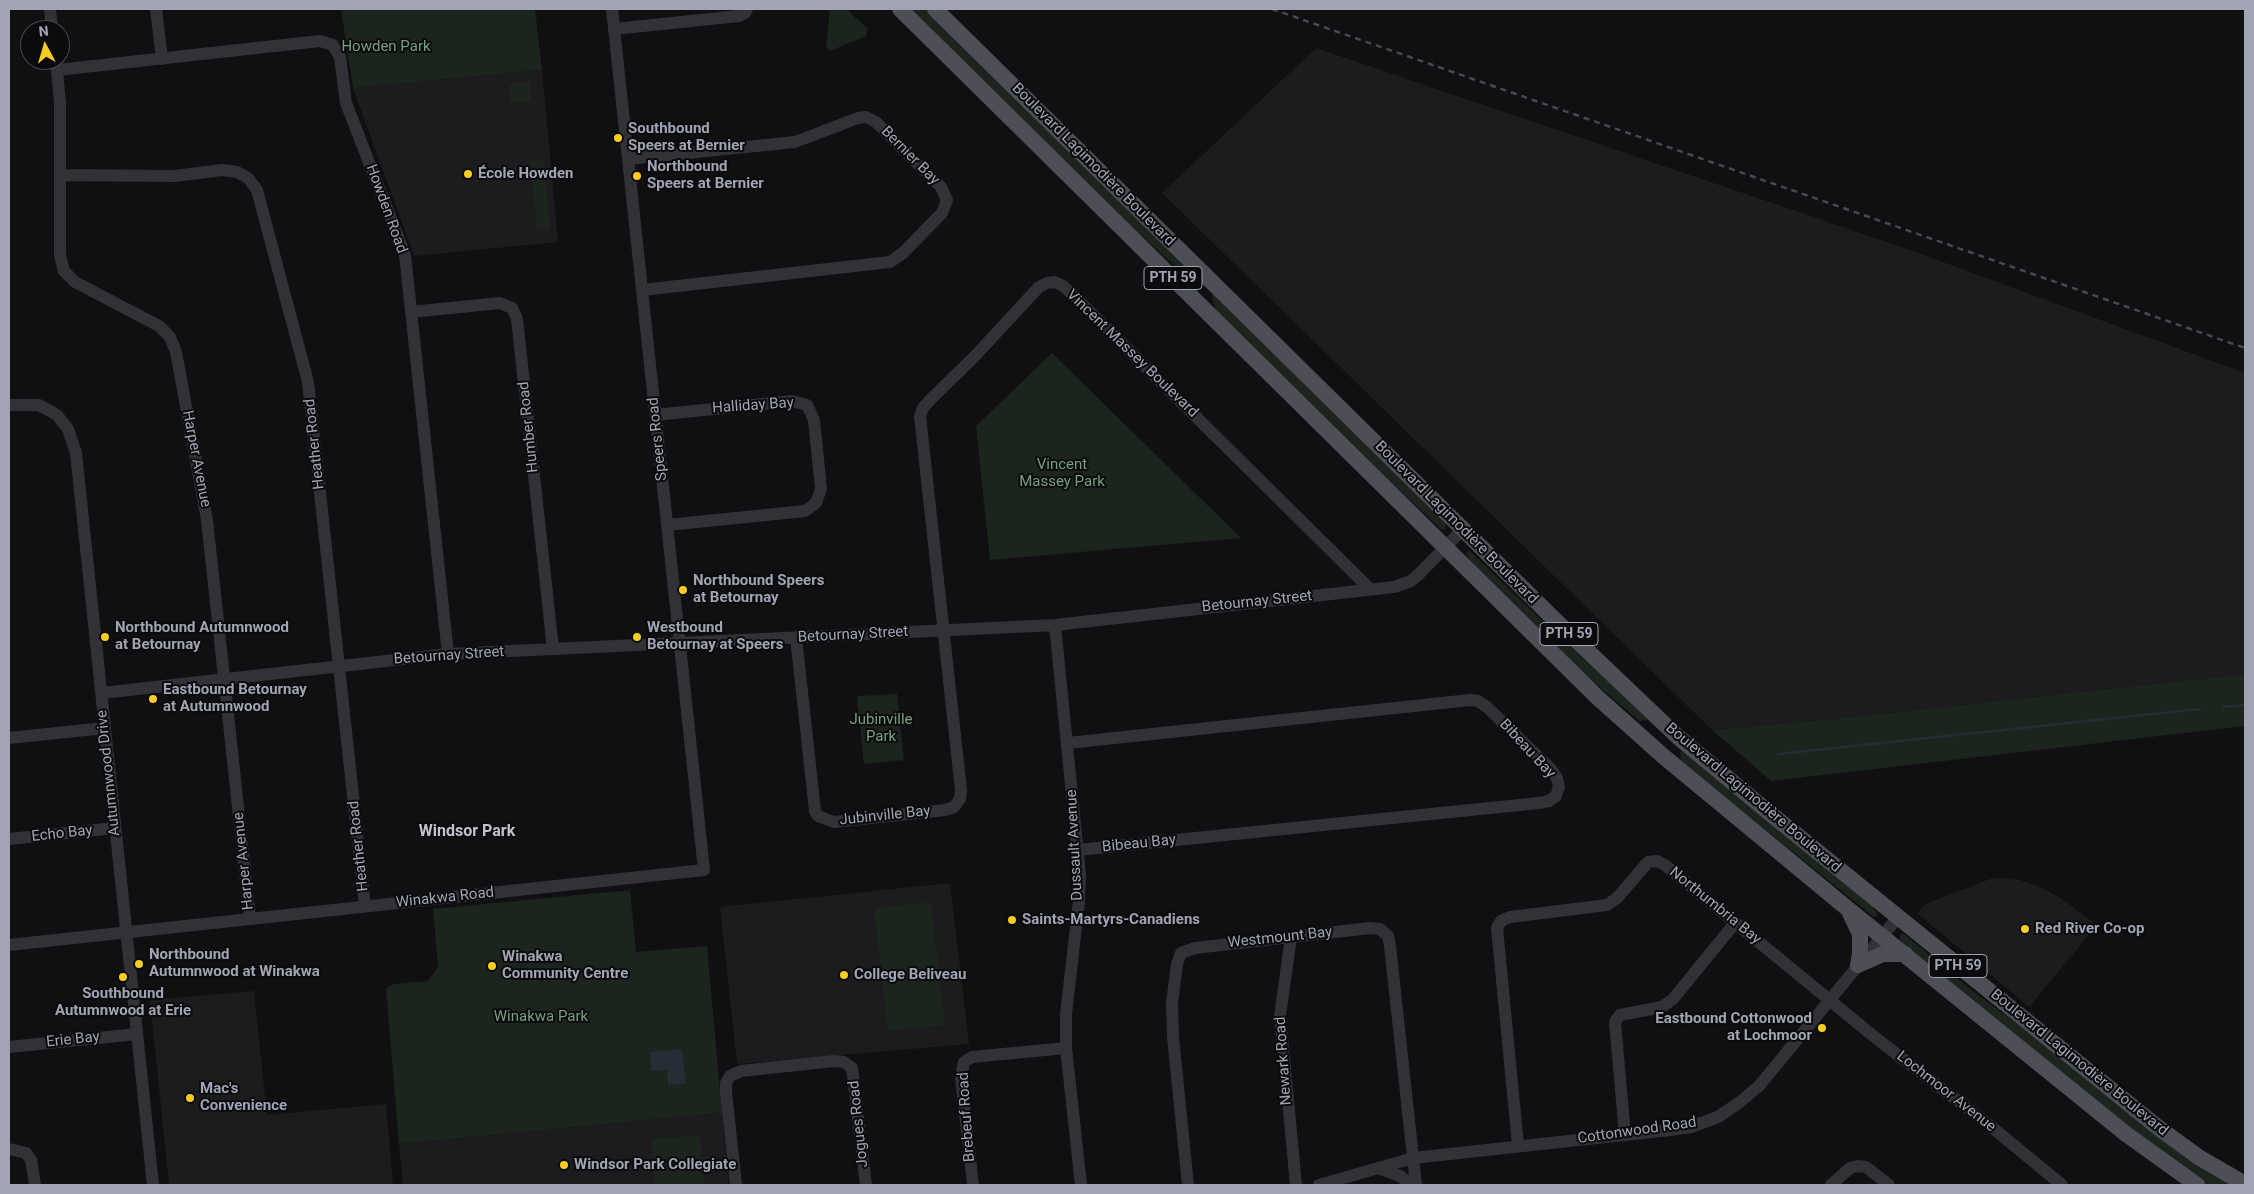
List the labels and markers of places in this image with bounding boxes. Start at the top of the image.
place label: Southbound Speers at Bernier [628,120,745,155]
marker: Southbound Speers at Bernier [612,132,624,144]
place label: Northbound Speers at Bernier [647,158,764,193]
place label: École Howden [478,165,573,183]
marker: École Howden [462,168,474,180]
marker: Northbound Speers at Bernier [631,170,643,182]
place label: Northbound Speers at Betournay [693,572,824,607]
marker: Northbound Speers at Betournay [677,584,689,596]
place label: Northbound Autumnwood at Betournay [115,619,289,654]
place label: Westbound Betournay at Speers [647,619,783,654]
marker: Northbound Autumnwood at Betournay [99,631,111,643]
marker: Westbound Betournay at Speers [631,631,643,643]
place label: Eastbound Betournay at Autumnwood [163,681,307,716]
marker: Eastbound Betournay at Autumnwood [147,693,159,705]
place label: Saints-Martyrs-Canadiens [1022,911,1200,929]
marker: Saints-Martyrs-Canadiens [1006,914,1018,926]
place label: Red River Co-op [2035,920,2144,938]
marker: Red River Co-op [2019,923,2031,935]
place label: Northbound Autumnwood at Winakwa [149,946,320,981]
place label: Winakwa Community Centre [502,948,628,983]
marker: Northbound Autumnwood at Winakwa [133,958,145,970]
marker: Winakwa Community Centre [486,960,498,972]
place label: College Beliveau [854,966,966,984]
marker: College Beliveau [838,969,850,981]
marker: Southbound Autumnwood at Erie [117,971,129,983]
place label: Southbound Autumnwood at Erie [55,985,191,1020]
place label: Eastbound Cottonwood at Lochmoor [1655,1010,1812,1045]
marker: Eastbound Cottonwood at Lochmoor [1816,1022,1828,1034]
place label: Mac's Convenience [200,1080,287,1115]
marker: Mac's Convenience [184,1092,196,1104]
place label: Windsor Park Collegiate [574,1156,736,1174]
marker: Windsor Park Collegiate [558,1159,570,1171]

